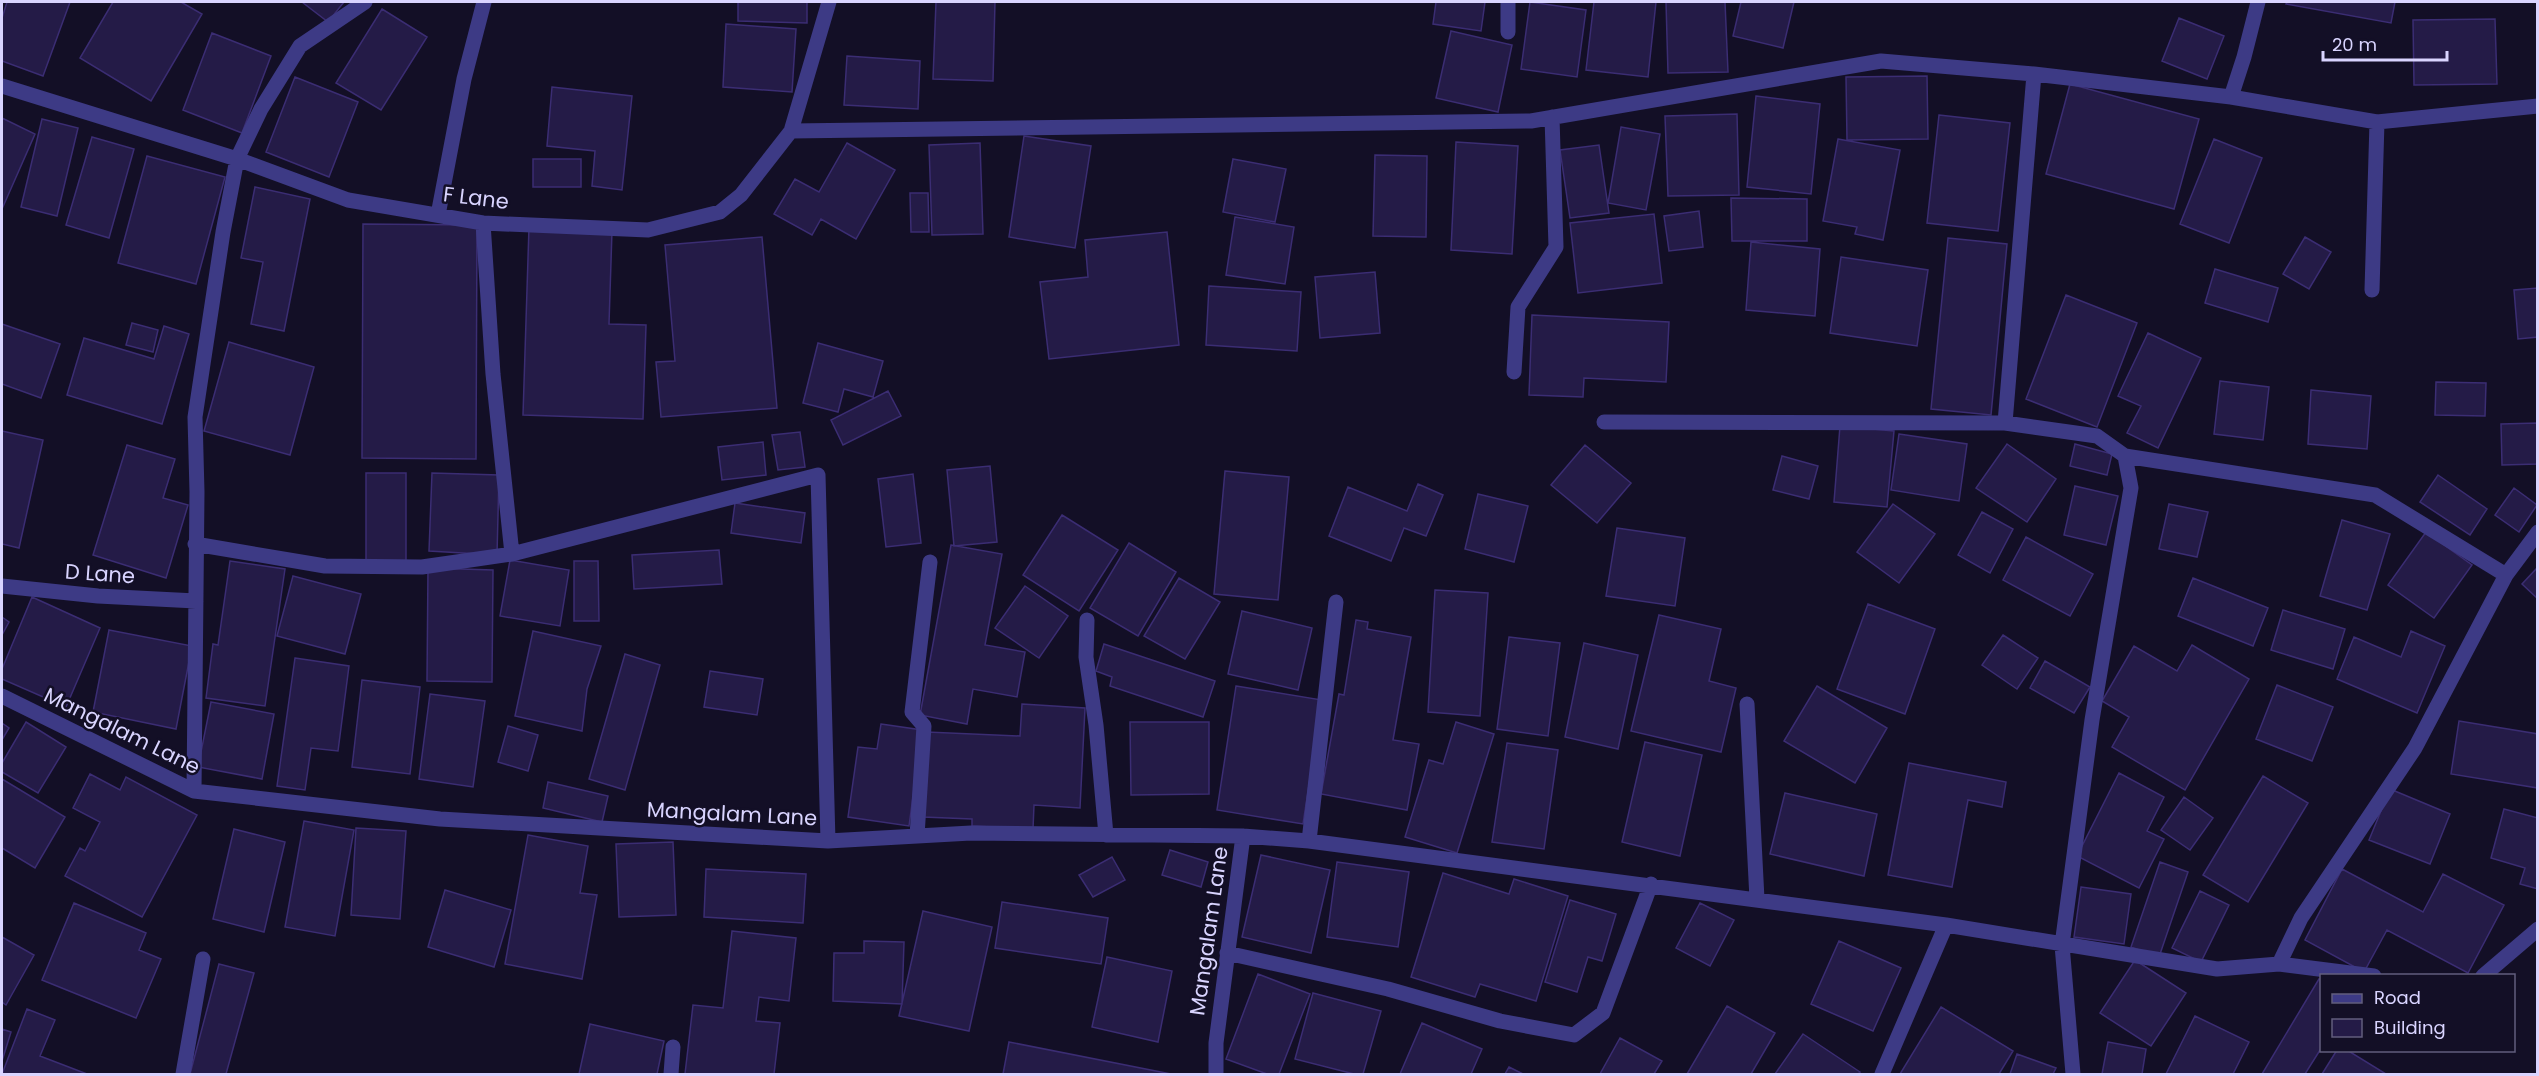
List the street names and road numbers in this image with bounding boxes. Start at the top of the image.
street label: F Lane [442,179,511,216]
street label: D Lane [64,557,136,590]
street label: Mangalam Lane [39,680,205,781]
street label: Mangalam Lane [646,795,818,832]
street label: Mangalam Lane [1182,845,1235,1017]

